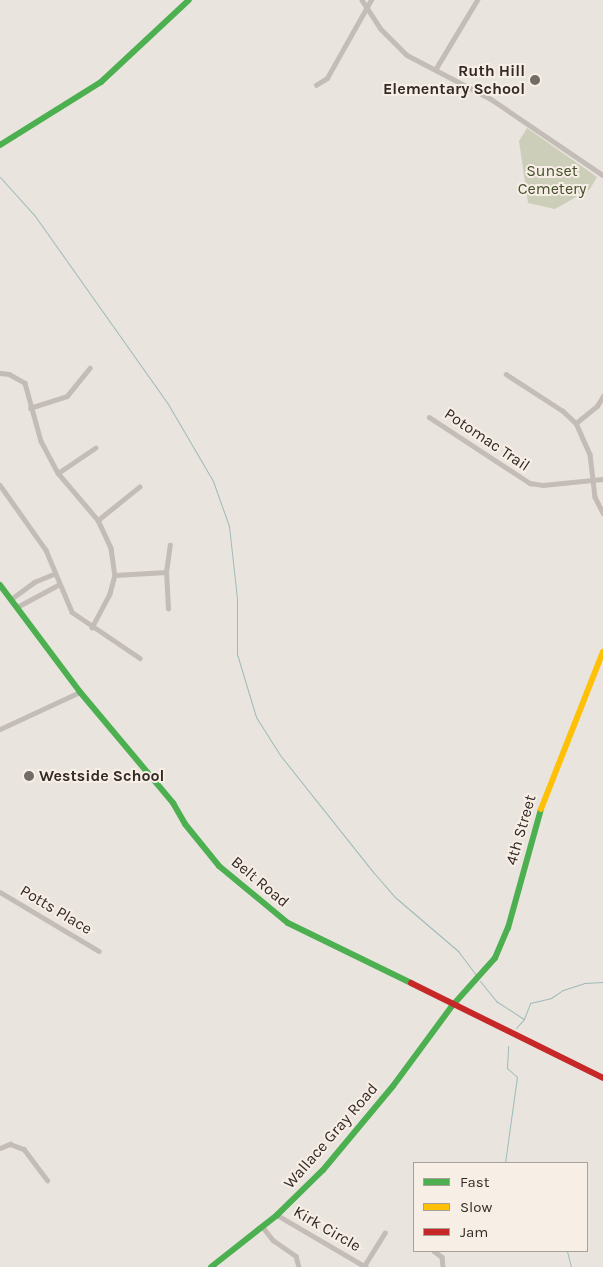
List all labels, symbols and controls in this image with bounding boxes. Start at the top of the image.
place label: Ruth Hill Elementary School [383,61,525,99]
marker: Ruth Hill Elementary School [529,74,541,86]
park label: Sunset Cemetery [518,161,586,199]
street label: Potomac Trail [441,404,533,476]
place label: Westside School [39,766,164,786]
marker: Westside School [23,770,35,782]
street label: 4th Street [502,793,540,867]
street label: Belt Road [227,852,293,912]
street label: Potts Place [17,881,95,939]
street label: Wallace Gray Road [280,1079,382,1193]
legend [413,1162,588,1252]
text: Fast [460,1173,489,1191]
text: Slow [460,1198,492,1216]
street label: Kirk Circle [290,1202,364,1256]
text: Jam [460,1223,488,1241]

